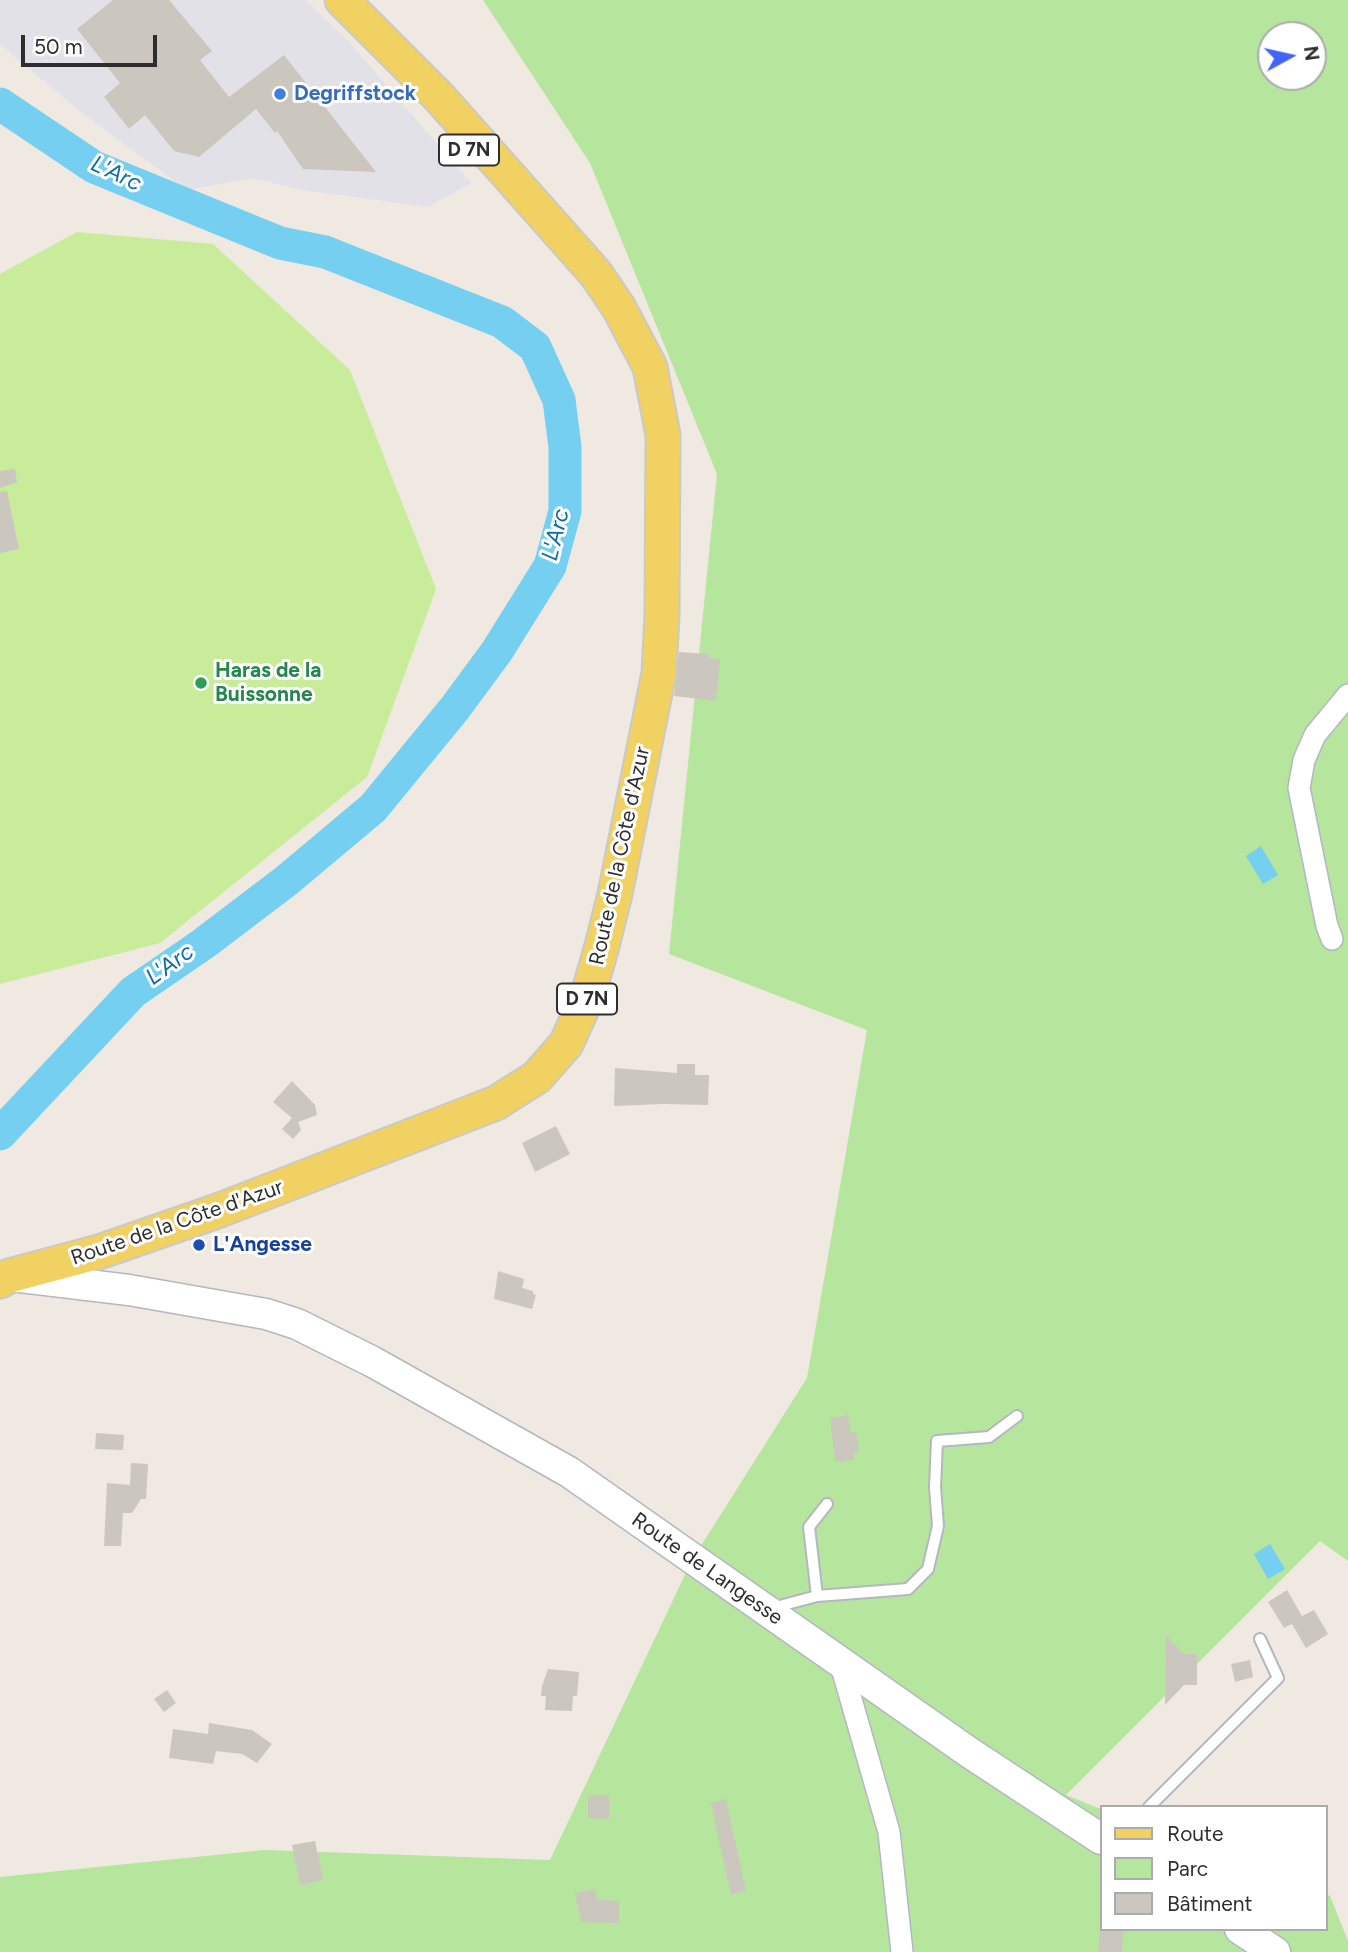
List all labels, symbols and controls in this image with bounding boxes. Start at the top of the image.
scale bar [24,21,161,65]
north arrow [1257,21,1327,91]
text: 50 m [34,34,83,59]
text: N [1299,44,1324,62]
place label: Degriffstock [294,81,416,107]
marker: Degriffstock [272,86,288,102]
road number: D 7N [439,134,499,166]
water label: L'Arc [86,150,146,198]
water label: L'Arc [536,506,576,564]
place label: Haras de la Buissonne [215,658,321,708]
marker: Haras de la Buissonne [193,675,209,691]
street label: Route de la Côte d'Azur [585,744,655,968]
water label: L'Arc [141,938,199,992]
road number: D 7N [557,984,617,1015]
street label: Route de la Côte d'Azur [68,1175,286,1271]
place label: L'Angesse [213,1232,312,1258]
marker: L'Angesse [191,1237,207,1253]
street label: Route de Langesse [627,1507,787,1631]
legend [1100,1805,1327,1931]
text: Route [1167,1821,1223,1846]
text: Parc [1167,1856,1208,1881]
text: Bâtiment [1167,1891,1252,1916]

